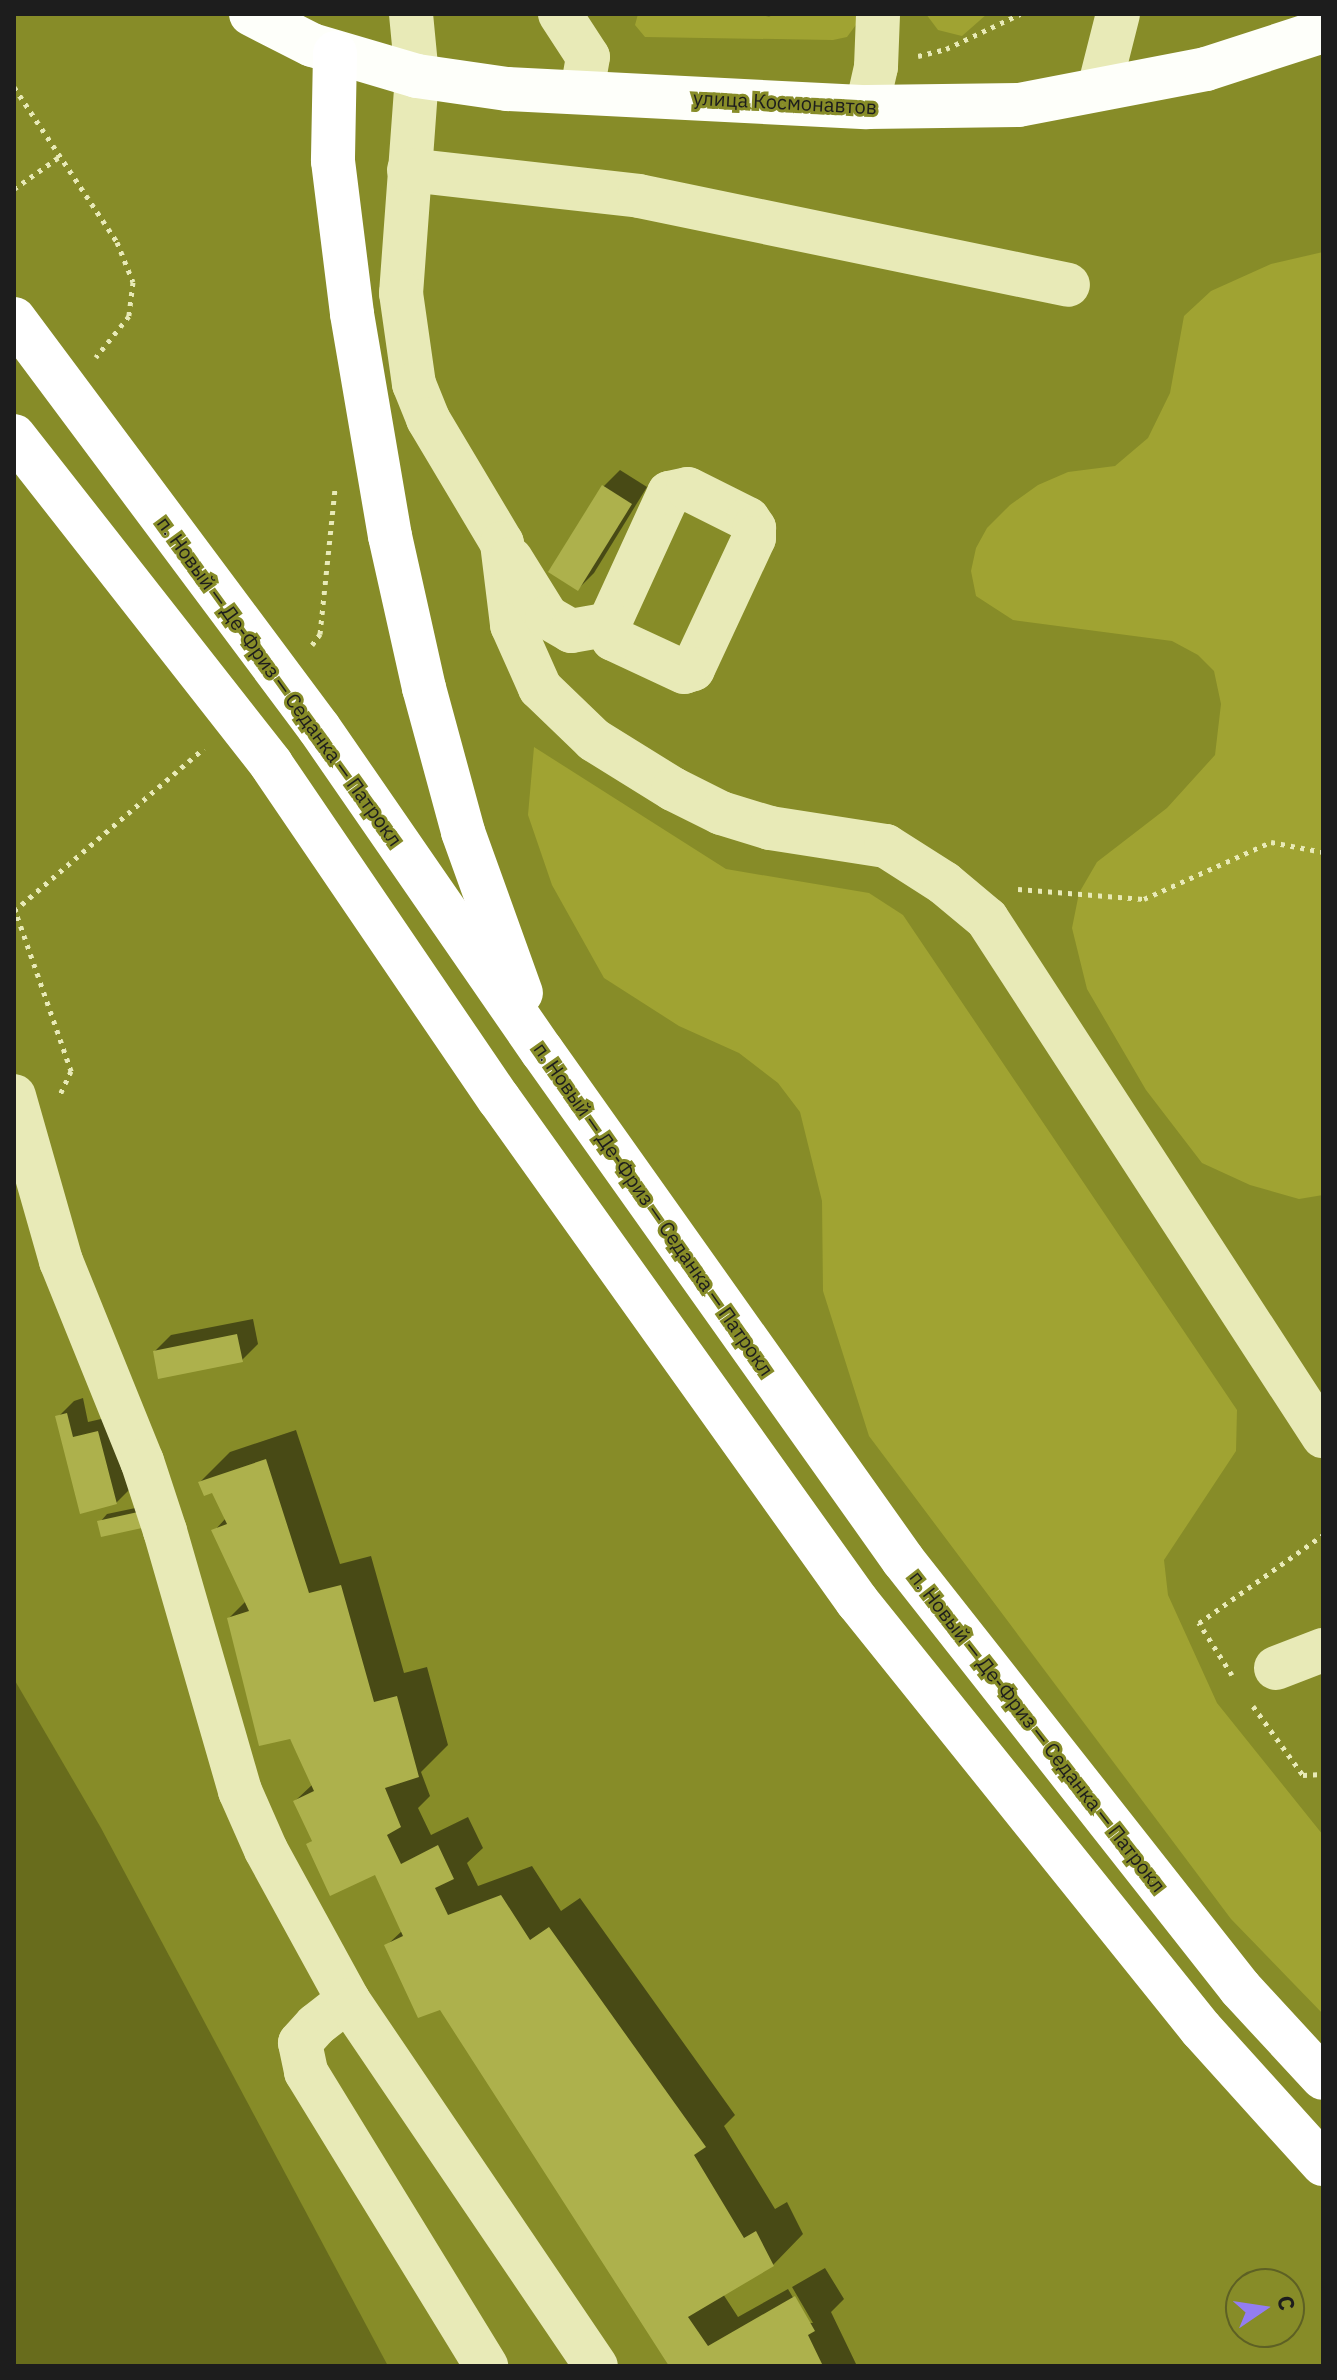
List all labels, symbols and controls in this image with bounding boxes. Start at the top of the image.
street label: улица Космонавтов [692,85,878,119]
street label: п. Новый — Де-Фриз — Седанка — Патрокл [152,512,408,850]
street label: п. Новый — Де-Фриз — Седанка — Патрокл [529,1038,779,1380]
street label: п. Новый — Де-Фриз — Седанка — Патрокл [905,1565,1171,1897]
north arrow [1225,2268,1305,2348]
text: С [1271,2293,1303,2313]

